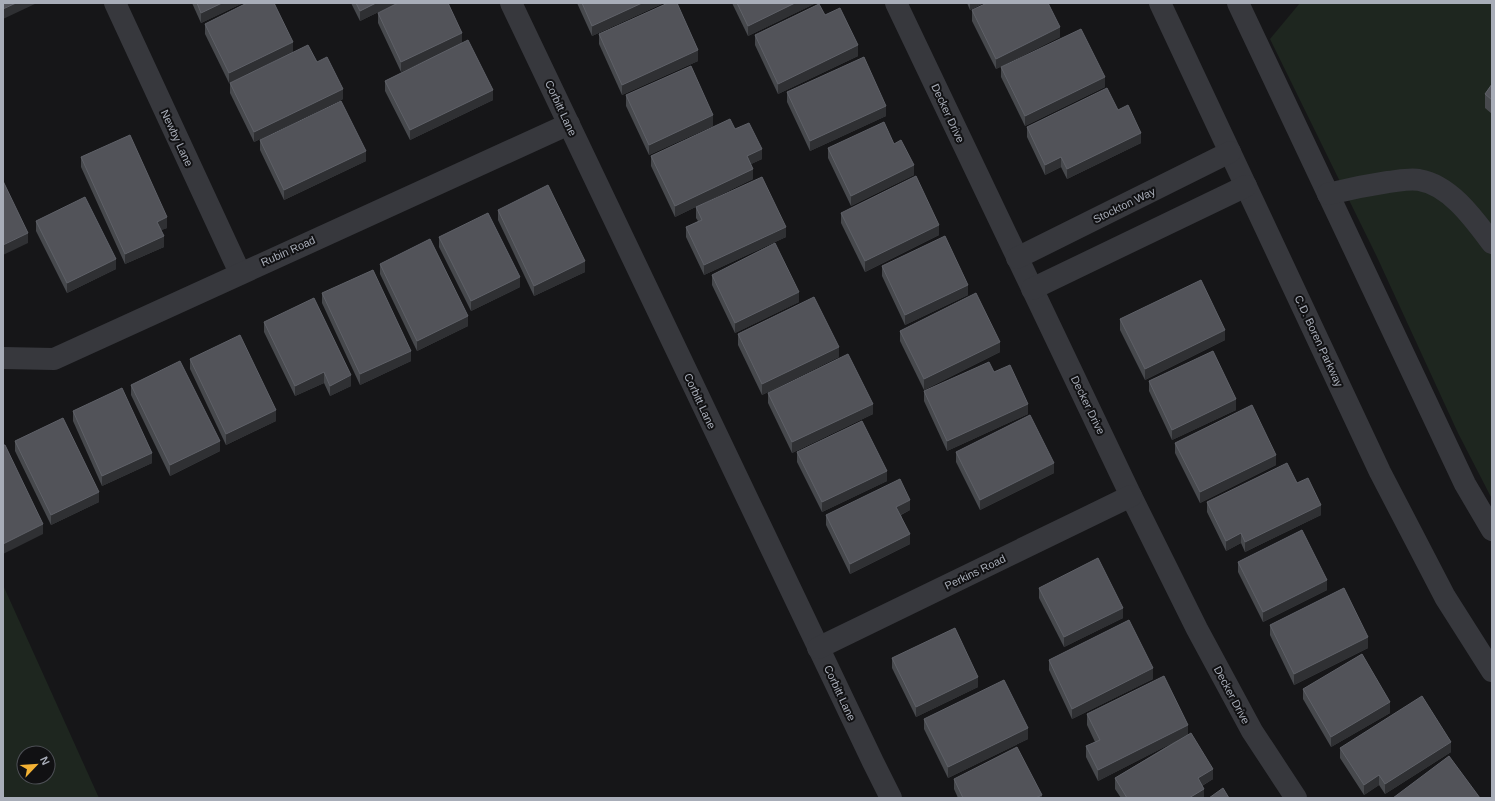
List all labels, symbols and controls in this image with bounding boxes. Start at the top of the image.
street label: Corbitt Lane [543,78,579,138]
street label: Decker Drive [929,82,967,144]
street label: Newby Lane [159,108,195,168]
street label: Stockton Way [1091,185,1157,225]
street label: Rubin Road [259,234,317,268]
street label: C.D. Boren Parkway [1293,293,1346,389]
street label: Corbitt Lane [682,371,718,431]
street label: Decker Drive [1069,374,1107,436]
street label: Perkins Road [943,552,1007,592]
street label: Corbitt Lane [822,663,858,723]
street label: Decker Drive [1212,664,1252,726]
north arrow [16,745,56,785]
text: N [38,755,52,767]

